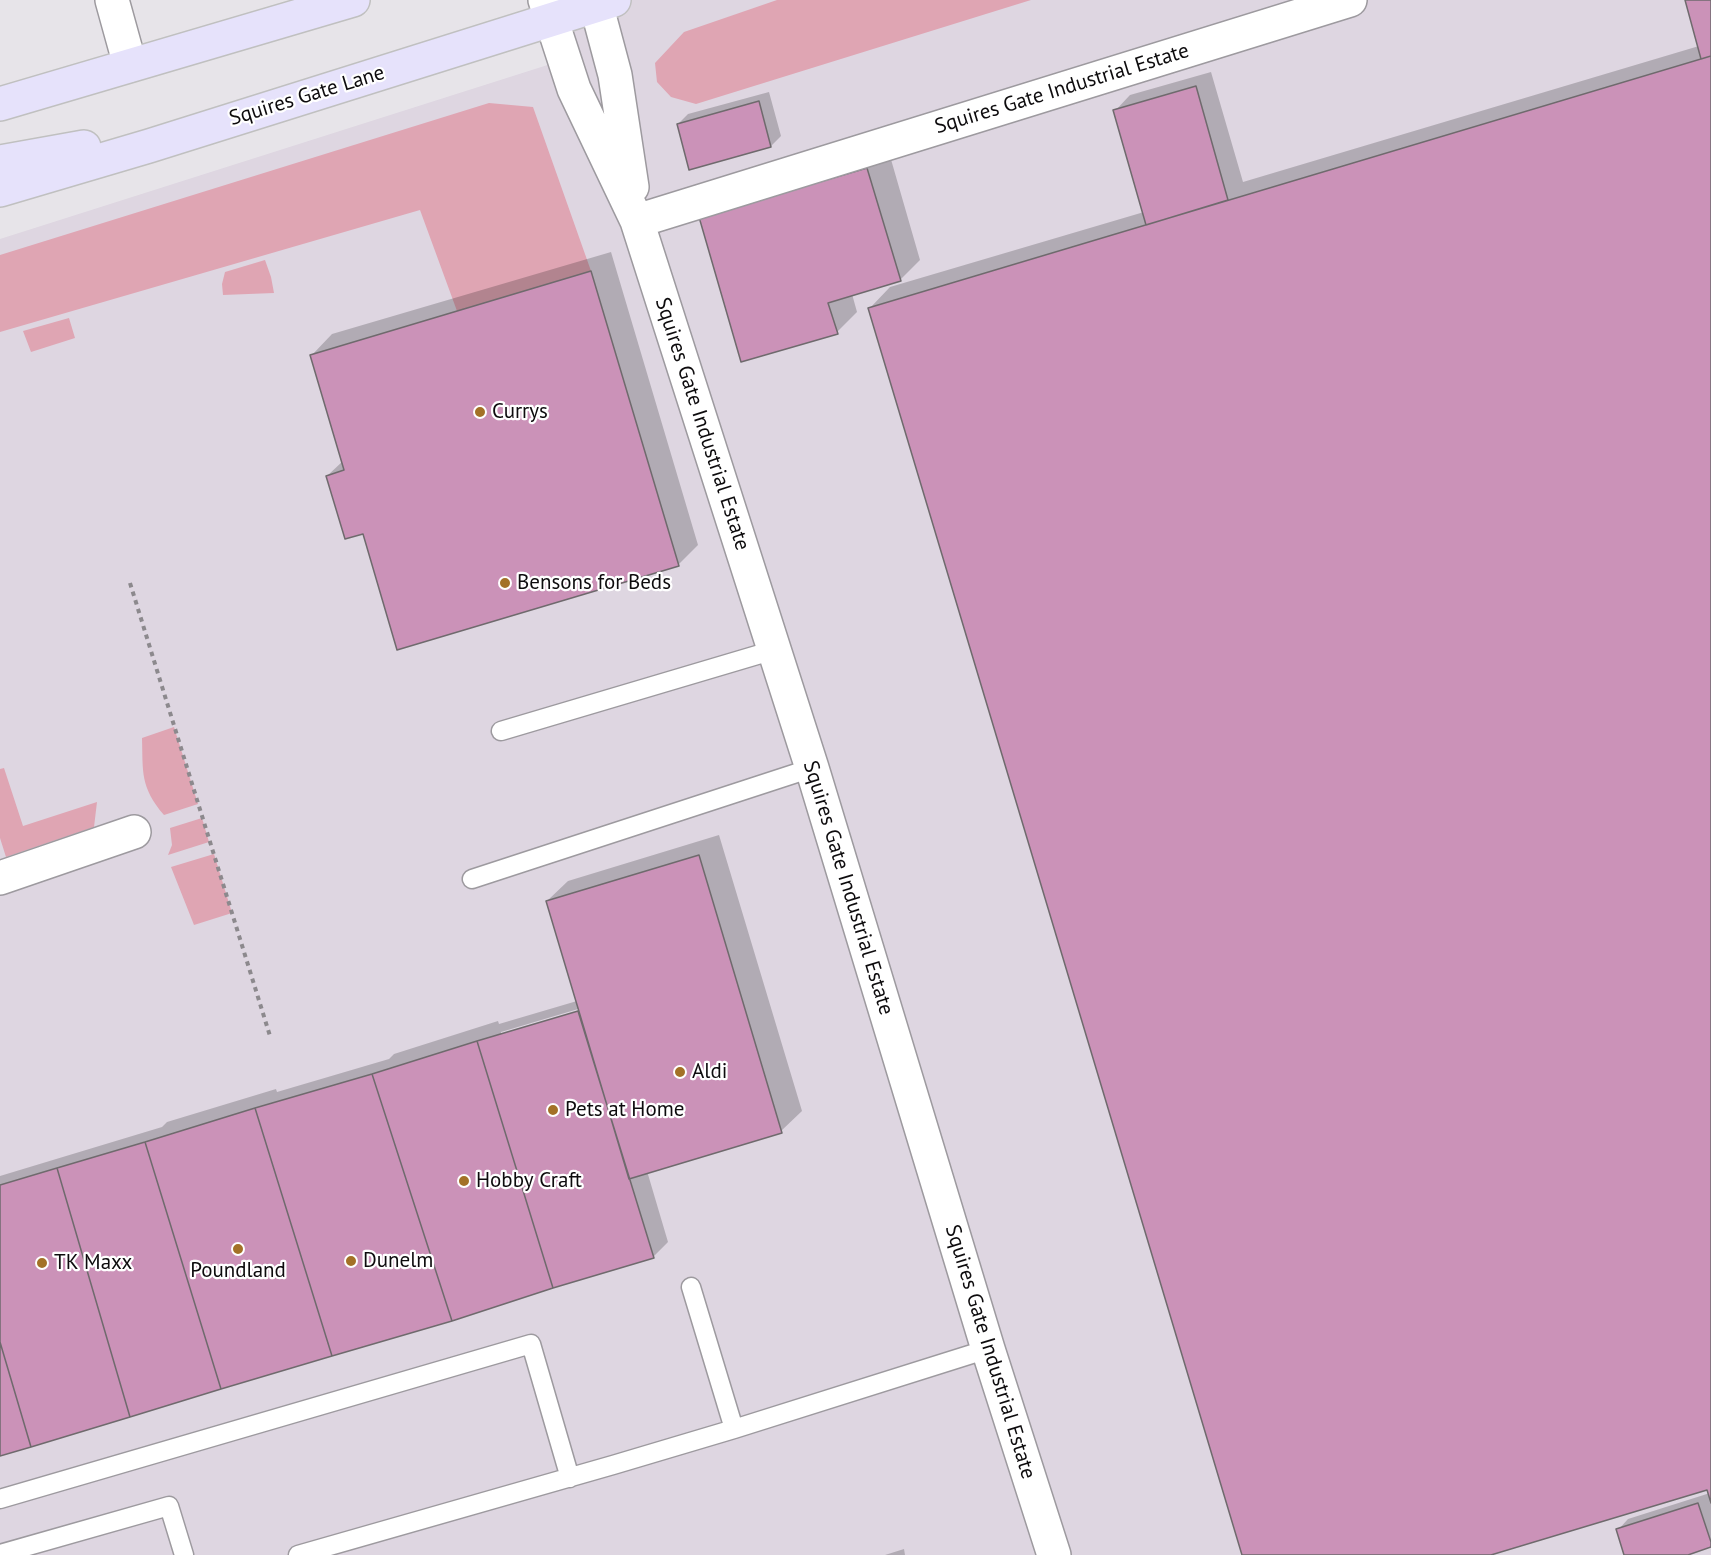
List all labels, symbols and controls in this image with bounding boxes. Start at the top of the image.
street label: Squires Gate Industrial Estate [932,38,1192,140]
street label: Squires Gate Lane [226,60,388,132]
street label: Squires Gate Industrial Estate [649,294,755,554]
place label: Currys [492,399,548,425]
marker: Currys [473,405,487,419]
place label: Bensons for Beds [517,570,671,596]
marker: Bensons for Beds [498,576,512,590]
street label: Squires Gate Industrial Estate [797,758,899,1018]
place label: Aldi [692,1059,727,1085]
marker: Aldi [673,1065,687,1079]
place label: Pets at Home [565,1097,684,1123]
marker: Pets at Home [546,1103,560,1117]
place label: Hobby Craft [476,1168,582,1194]
marker: Hobby Craft [457,1174,471,1188]
street label: Squires Gate Industrial Estate [939,1222,1041,1482]
marker: Poundland [231,1242,245,1256]
place label: Dunelm [363,1248,433,1274]
place label: TK Maxx [54,1250,132,1276]
marker: Dunelm [344,1254,358,1268]
marker: TK Maxx [35,1256,49,1270]
place label: Poundland [190,1258,286,1284]

